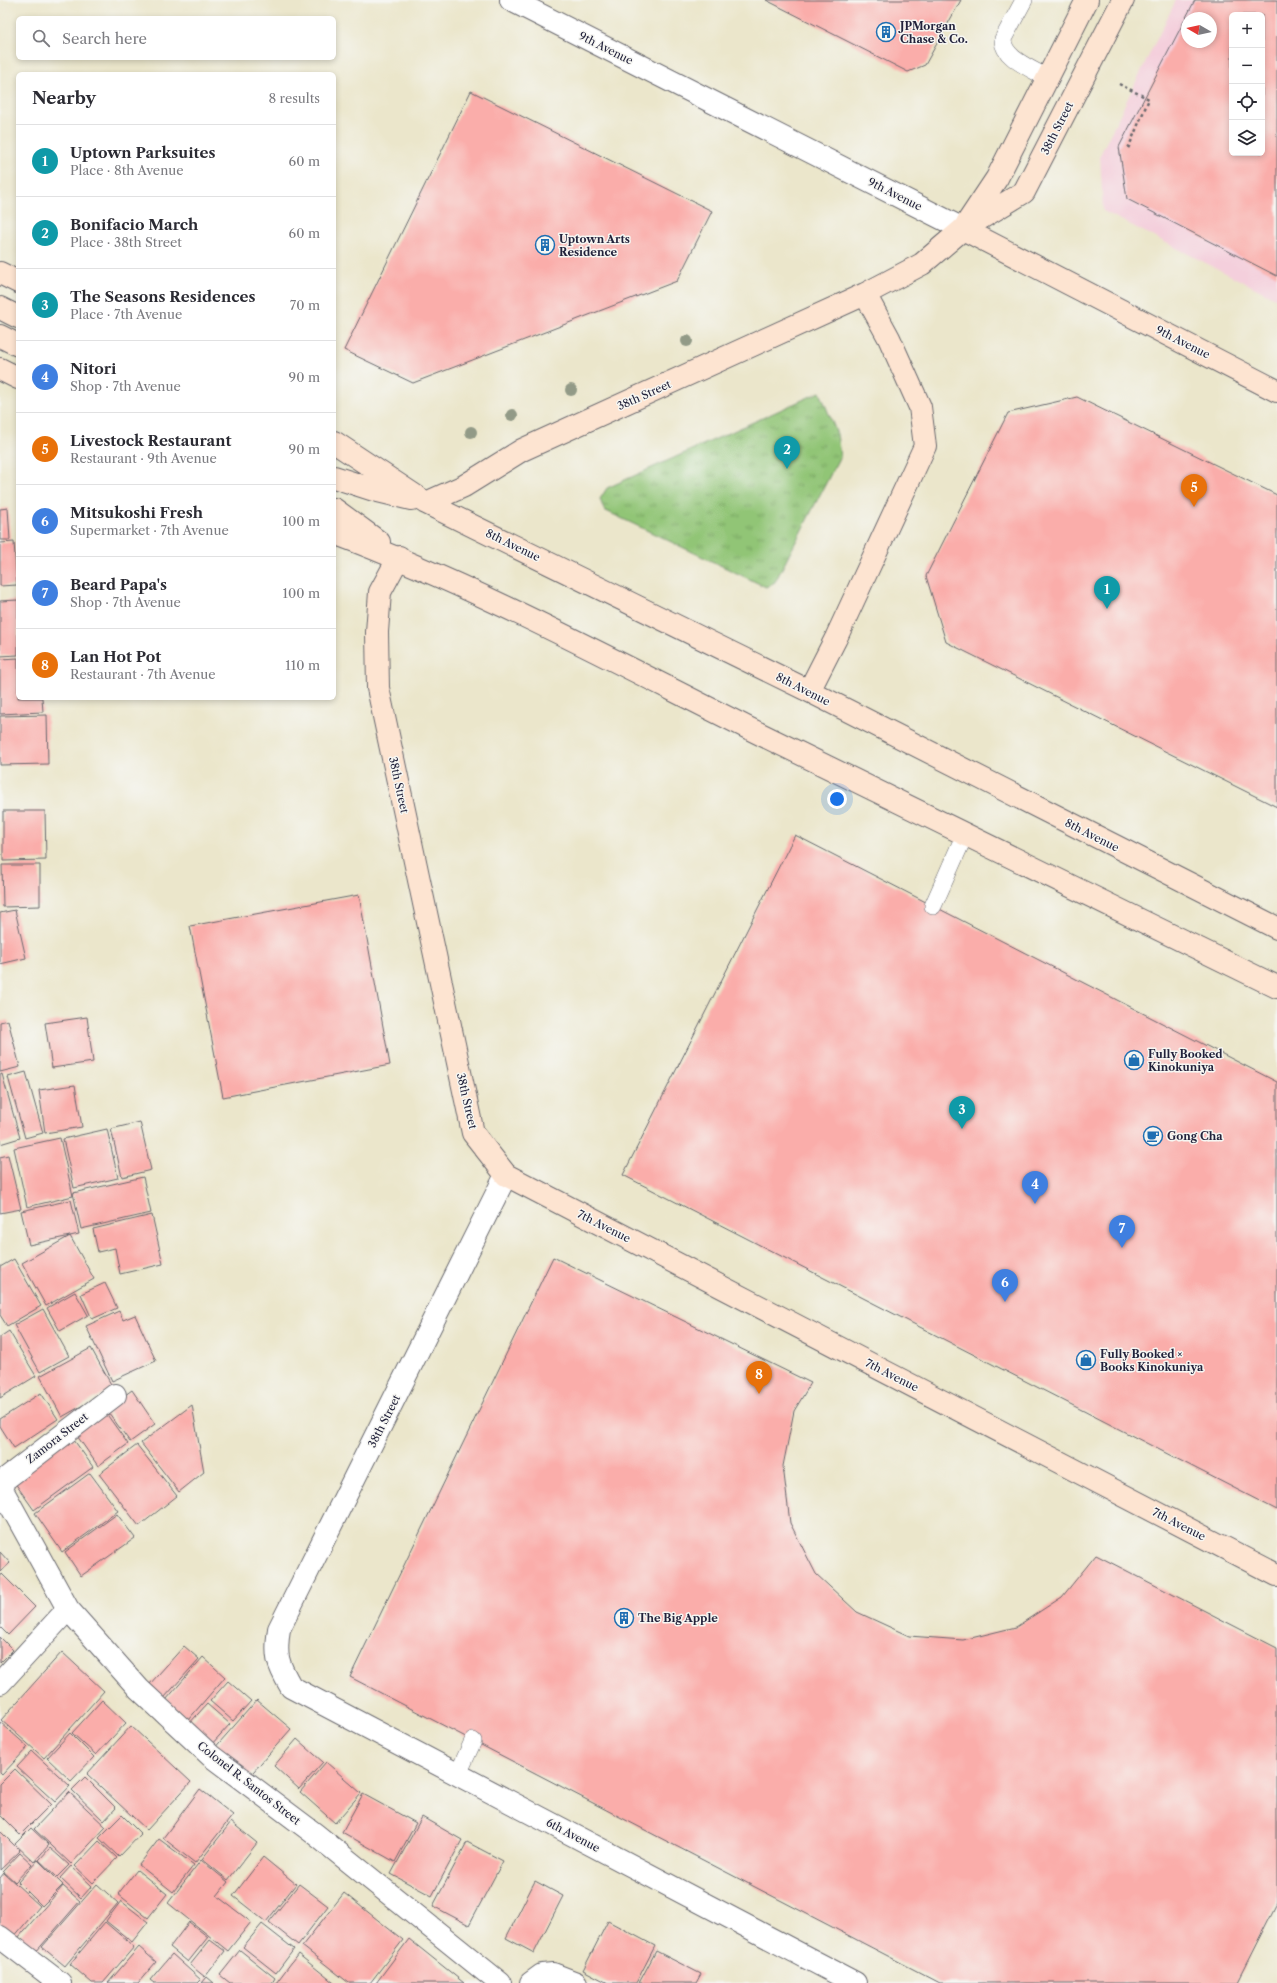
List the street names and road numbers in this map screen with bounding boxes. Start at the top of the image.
street label: 9th Avenue [577,28,635,68]
street label: 38th Street [1038,99,1076,157]
street label: 9th Avenue [866,174,924,214]
street label: 9th Avenue [1154,322,1212,362]
street label: 38th Street [615,377,673,413]
street label: 8th Avenue [483,526,543,564]
street label: 8th Avenue [774,669,832,709]
street label: 38th Street [386,755,412,815]
street label: 8th Avenue [1063,815,1121,855]
street label: 38th Street [454,1071,480,1131]
street label: 7th Avenue [575,1207,633,1245]
street label: 7th Avenue [863,1356,921,1394]
street label: 38th Street [365,1392,403,1450]
street label: Zamora Street [23,1409,91,1466]
street label: 7th Avenue [1150,1505,1208,1543]
street label: Colonel R. Santos Street [195,1738,303,1828]
street label: 6th Avenue [544,1815,602,1855]

